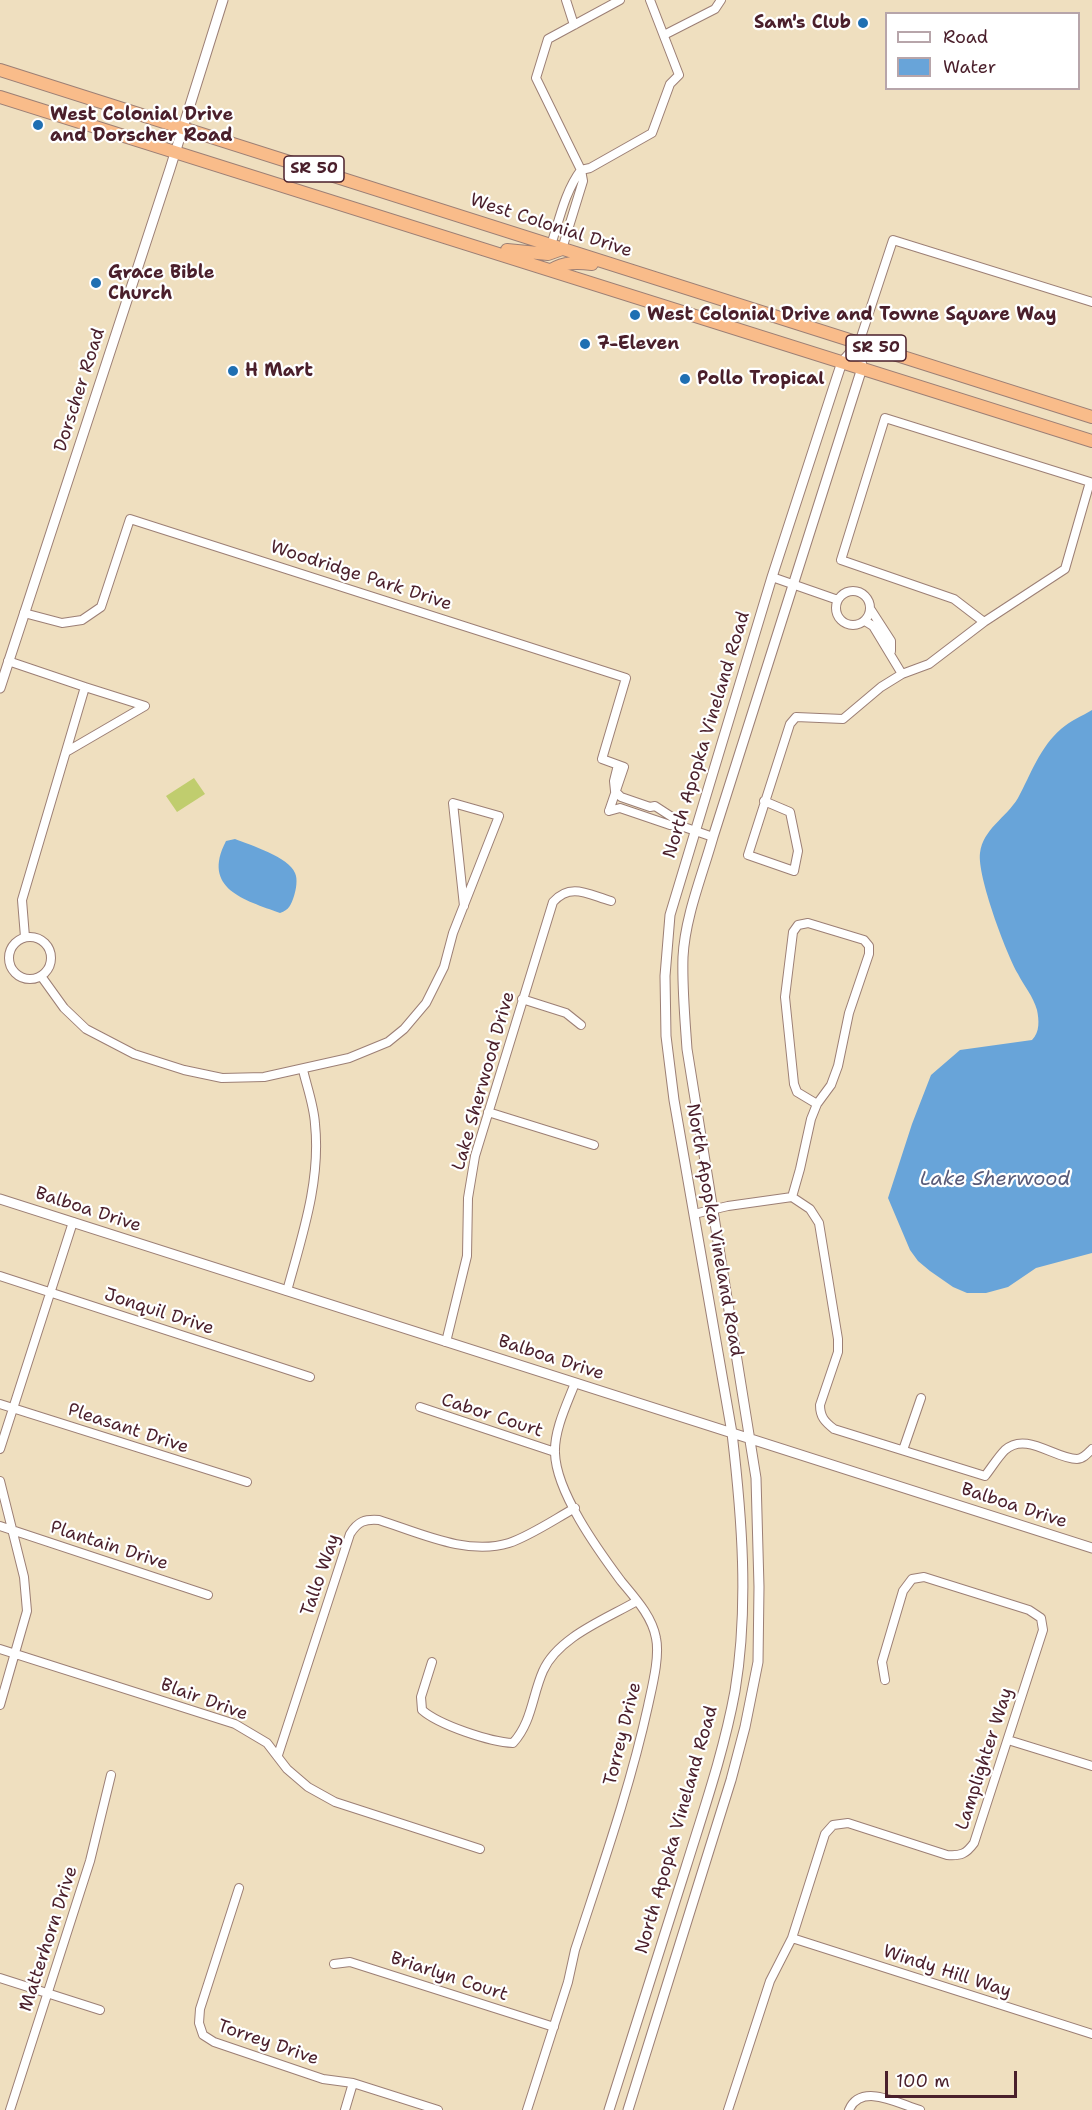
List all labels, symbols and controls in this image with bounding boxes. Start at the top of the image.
place label: Sam's Club [754,12,851,34]
legend [885,12,1080,90]
marker: Sam's Club [856,16,870,30]
text: Road [943,25,988,49]
text: Water [943,55,996,79]
place label: West Colonial Drive and Dorscher Road [50,104,233,146]
marker: West Colonial Drive and Dorscher Road [31,118,45,132]
road number: SR 50 [284,156,344,182]
street label: West Colonial Drive [467,190,635,262]
place label: Grace Bible Church [108,262,215,304]
marker: Grace Bible Church [89,276,103,290]
place label: West Colonial Drive and Towne Square Way [647,304,1056,326]
marker: West Colonial Drive and Towne Square Way [628,308,642,322]
street label: Dorscher Road [50,326,110,454]
place label: 7-Eleven [597,333,679,355]
road number: SR 50 [846,335,906,361]
marker: 7-Eleven [578,337,592,351]
place label: H Mart [245,360,313,382]
marker: H Mart [226,364,240,378]
place label: Pollo Tropical [697,368,824,390]
marker: Pollo Tropical [678,372,692,386]
street label: Woodridge Park Drive [267,536,455,616]
street label: North Apopka Vineland Road [659,609,755,861]
street label: Lake Sherwood Drive [448,989,520,1173]
street label: North Apopka Vineland Road [681,1102,747,1358]
water label: Lake Sherwood [920,1168,1070,1192]
street label: Balboa Drive [32,1183,144,1237]
street label: Jonquil Drive [101,1284,217,1340]
street label: Balboa Drive [495,1331,607,1385]
street label: Cabor Court [438,1389,546,1443]
street label: Pleasant Drive [65,1399,191,1459]
street label: Balboa Drive [958,1479,1070,1533]
street label: Plantain Drive [47,1517,171,1575]
street label: Tallo Way [297,1531,345,1619]
street label: Blair Drive [157,1674,251,1726]
street label: Torrey Drive [600,1680,646,1788]
street label: Lamplighter Way [952,1685,1018,1833]
street label: North Apopka Vineland Road [631,1704,723,1956]
street label: Matterhorn Drive [15,1864,83,2014]
street label: Windy Hill Way [880,1941,1014,2003]
street label: Briarlyn Court [388,1948,510,2006]
street label: Torrey Drive [214,2016,322,2070]
scale bar [888,2059,1020,2097]
text: 100 m [896,2069,950,2093]

